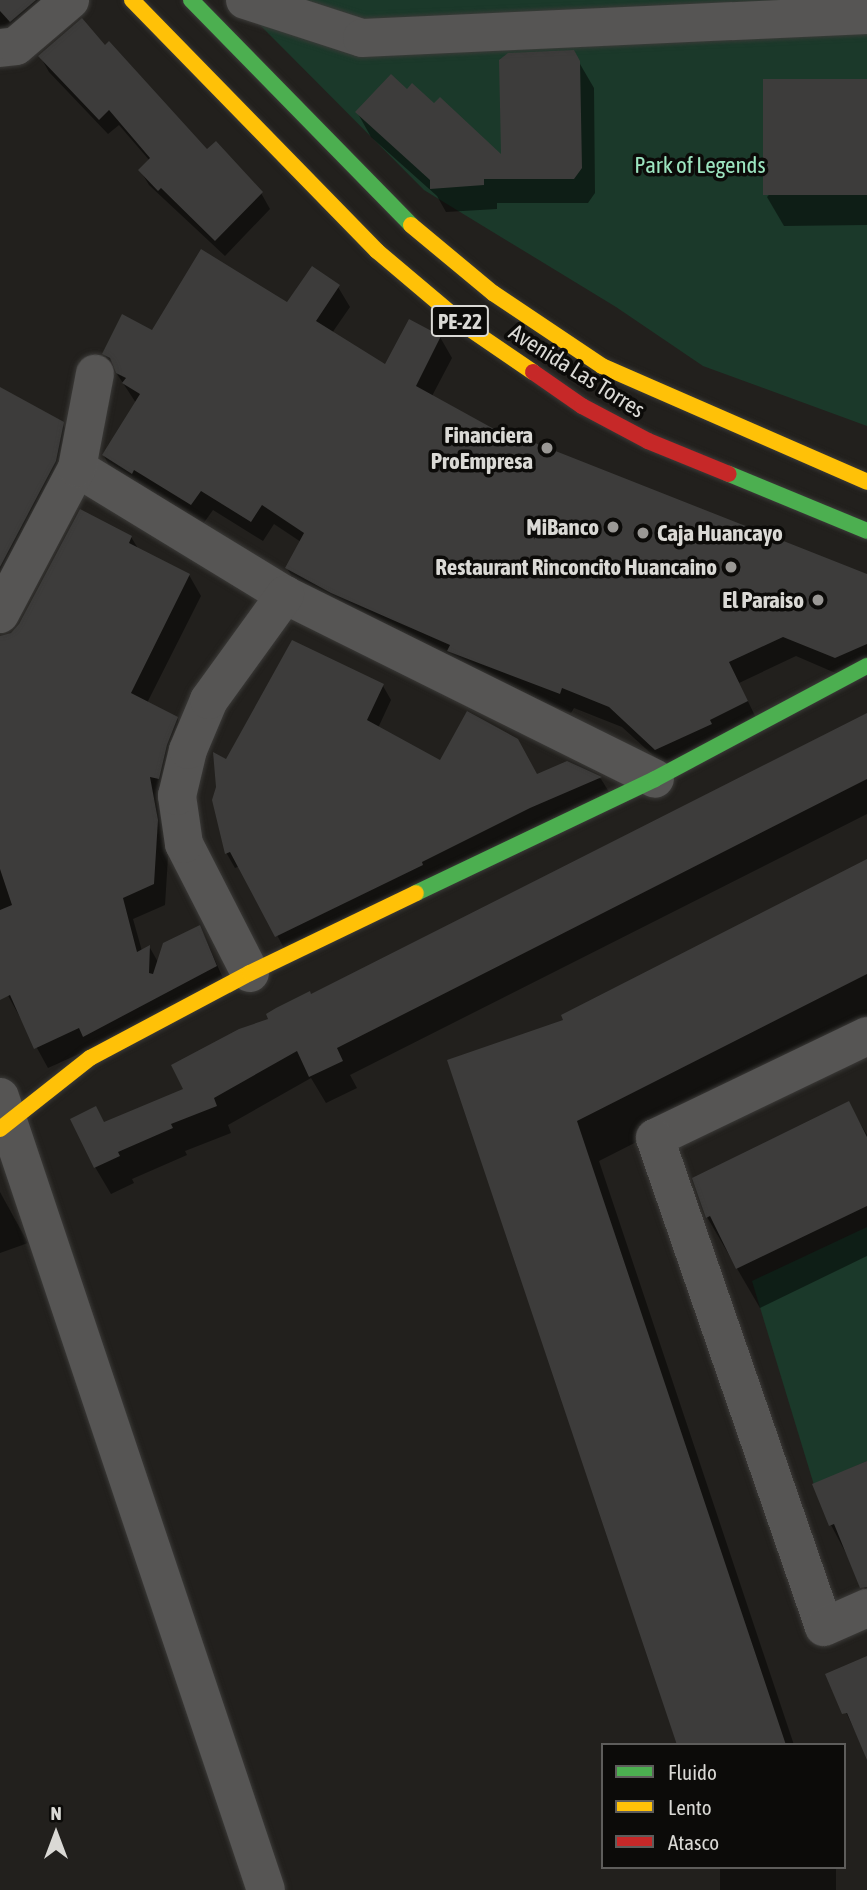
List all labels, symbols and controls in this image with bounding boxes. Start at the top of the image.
park label: Park of Legends [634,151,766,179]
road number: PE-22 [430,304,490,338]
street label: Avenida Las Torres [504,318,650,424]
place label: Financiera ProEmpresa [431,421,533,475]
marker: Financiera ProEmpresa [539,440,555,456]
place label: MiBanco [526,513,599,541]
marker: MiBanco [605,519,621,535]
place label: Caja Huancayo [657,519,783,547]
marker: Caja Huancayo [635,525,651,541]
place label: Restaurant Rinconcito Huancaino [435,553,717,581]
marker: Restaurant Rinconcito Huancaino [723,559,739,575]
place label: El Paraiso [722,586,804,614]
marker: El Paraiso [810,592,826,608]
legend [601,1743,846,1869]
text: Fluido [668,1760,717,1784]
text: Lento [668,1795,712,1819]
north arrow [21,1799,91,1869]
text: N [50,1802,62,1824]
text: Atasco [668,1830,719,1854]

